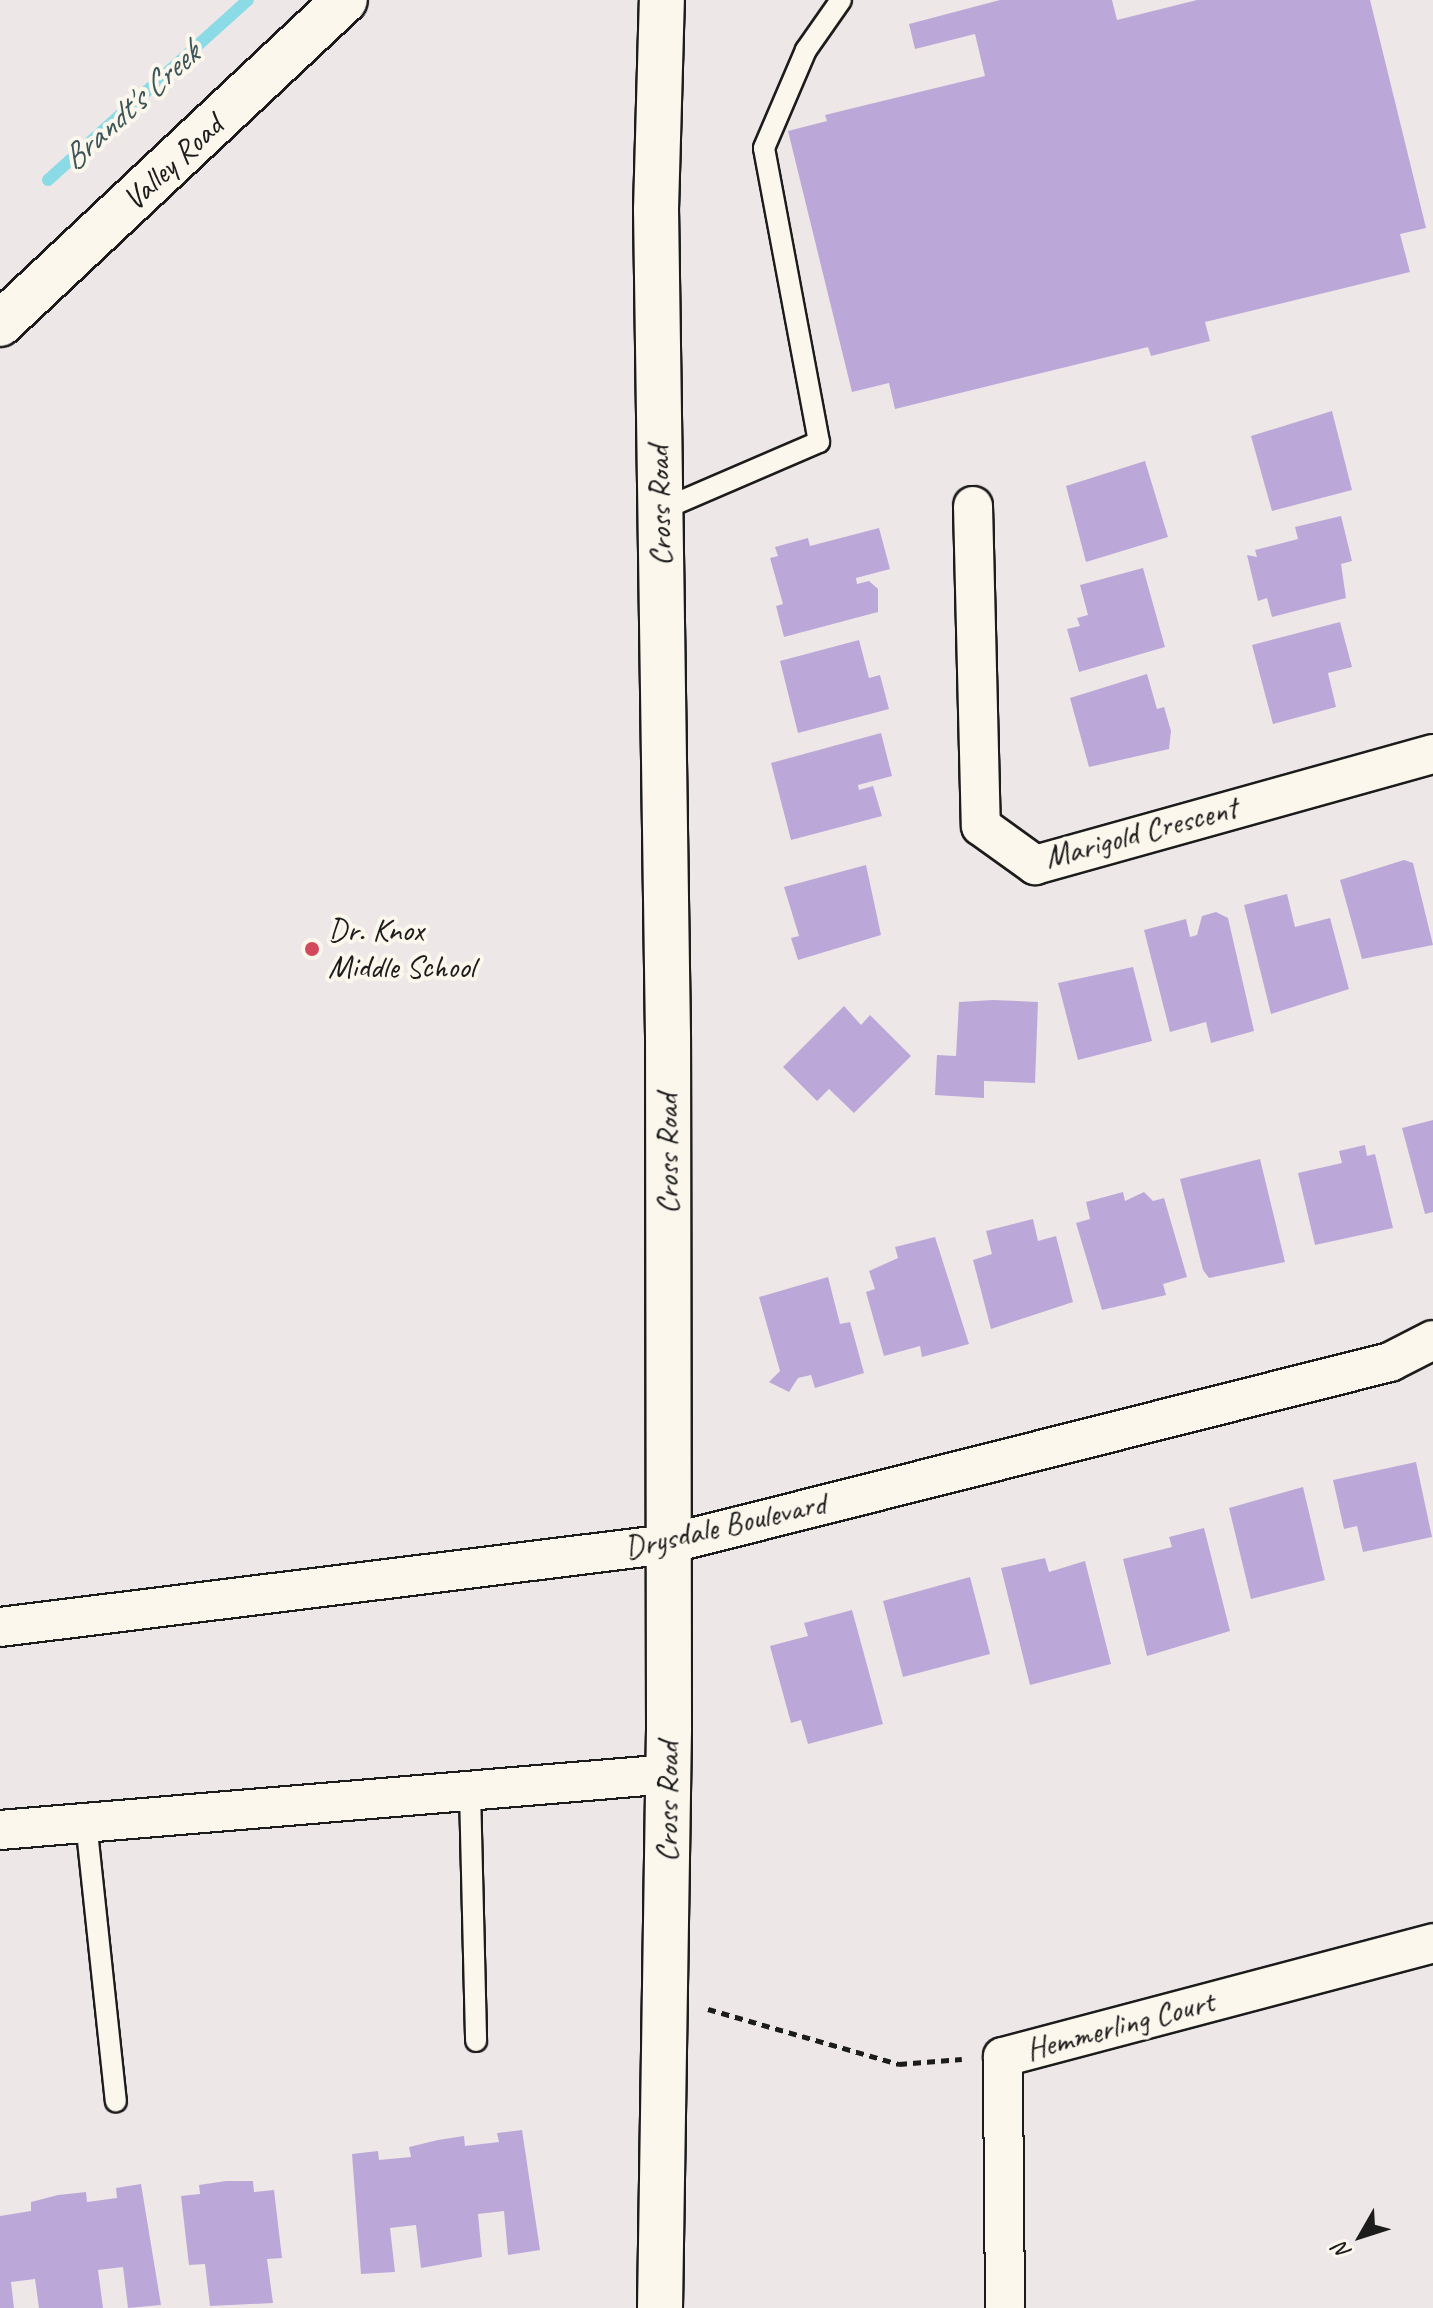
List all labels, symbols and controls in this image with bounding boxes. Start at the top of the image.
water label: Brandt's Creek [53,34,207,178]
street label: Valley Road [115,108,231,218]
street label: Cross Road [640,445,680,567]
street label: Marigold Crescent [1040,789,1242,877]
place label: Dr. Knox Middle School [328,912,475,987]
marker: Dr. Knox Middle School [303,940,321,958]
street label: Cross Road [649,1093,687,1215]
street label: Drysdale Boulevard [620,1484,830,1568]
street label: Cross Road [648,1741,688,1863]
street label: Hemmerling Court [1022,1982,1218,2070]
north arrow [1321,2196,1401,2276]
text: N [1327,2237,1358,2265]

